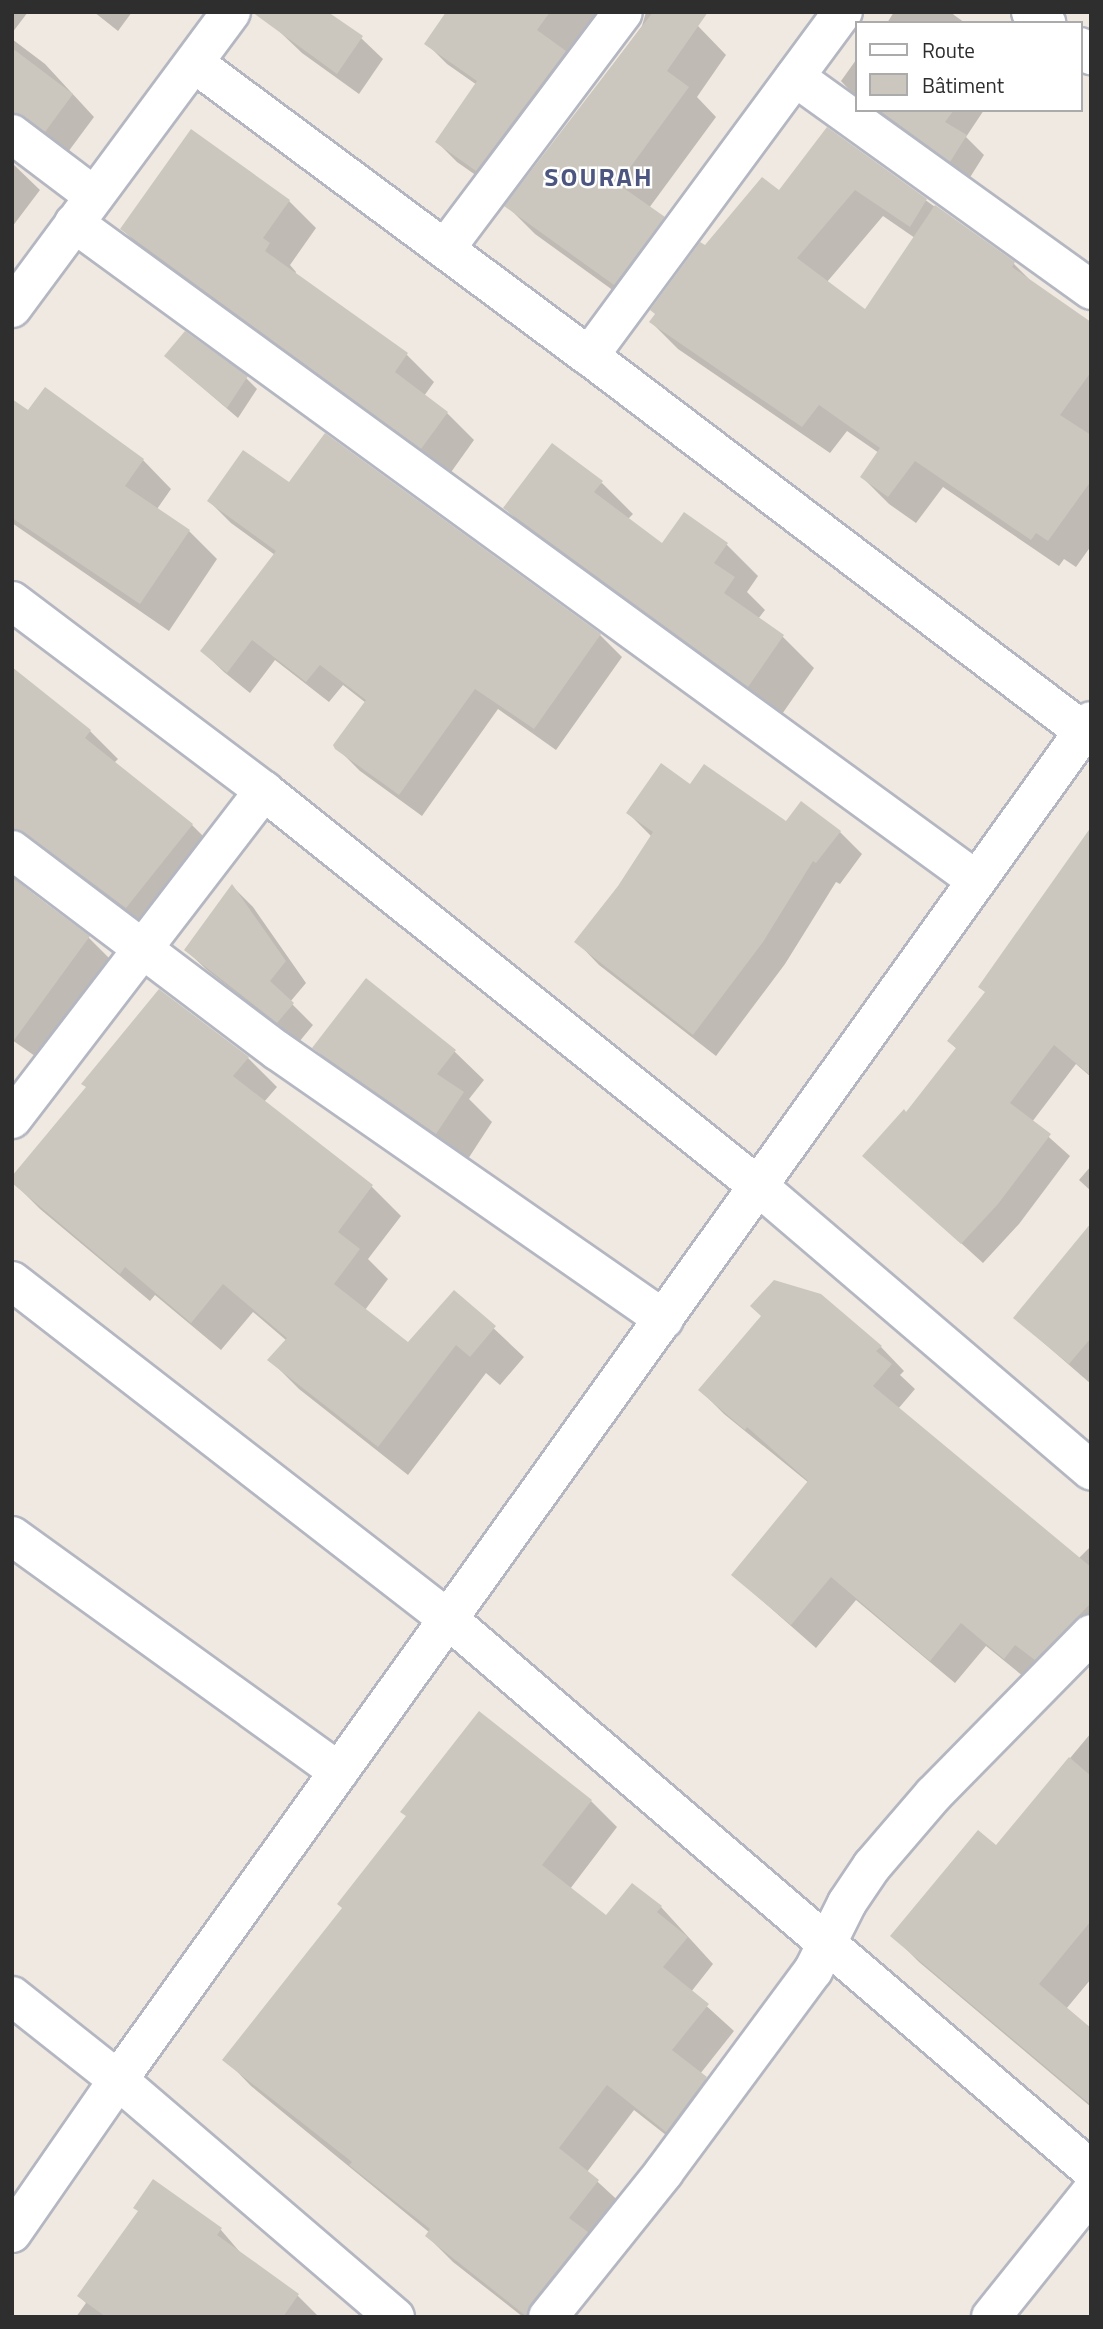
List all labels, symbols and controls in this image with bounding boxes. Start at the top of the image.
legend [855,21,1082,112]
text: Route [922,34,975,66]
text: Bâtiment [922,69,1004,101]
district label: SOURAH [545,161,653,193]

